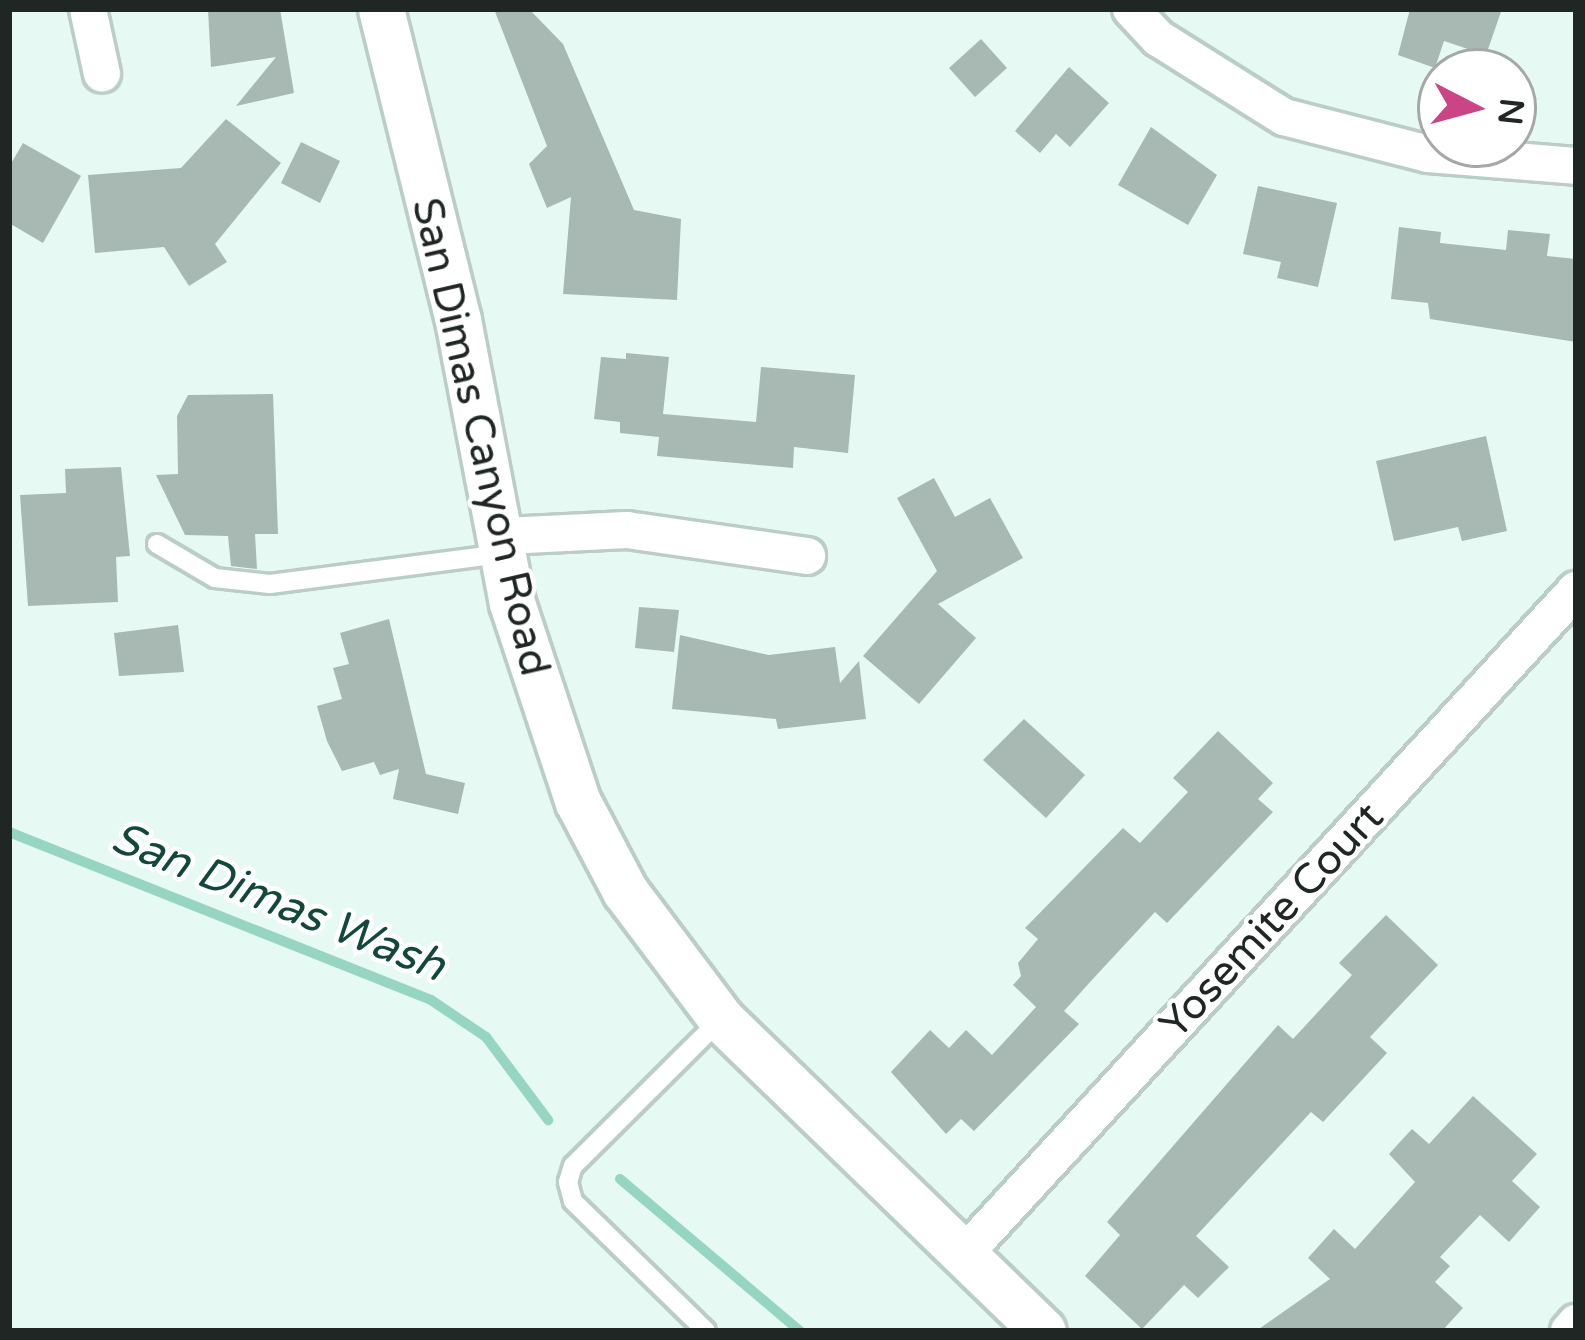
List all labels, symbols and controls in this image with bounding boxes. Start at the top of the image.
north arrow [1417,48,1537,168]
text: N [1490,96,1531,127]
street label: San Dimas Canyon Road [400,193,560,681]
street label: Yosemite Court [1150,793,1394,1049]
water label: San Dimas Wash [104,812,452,994]

